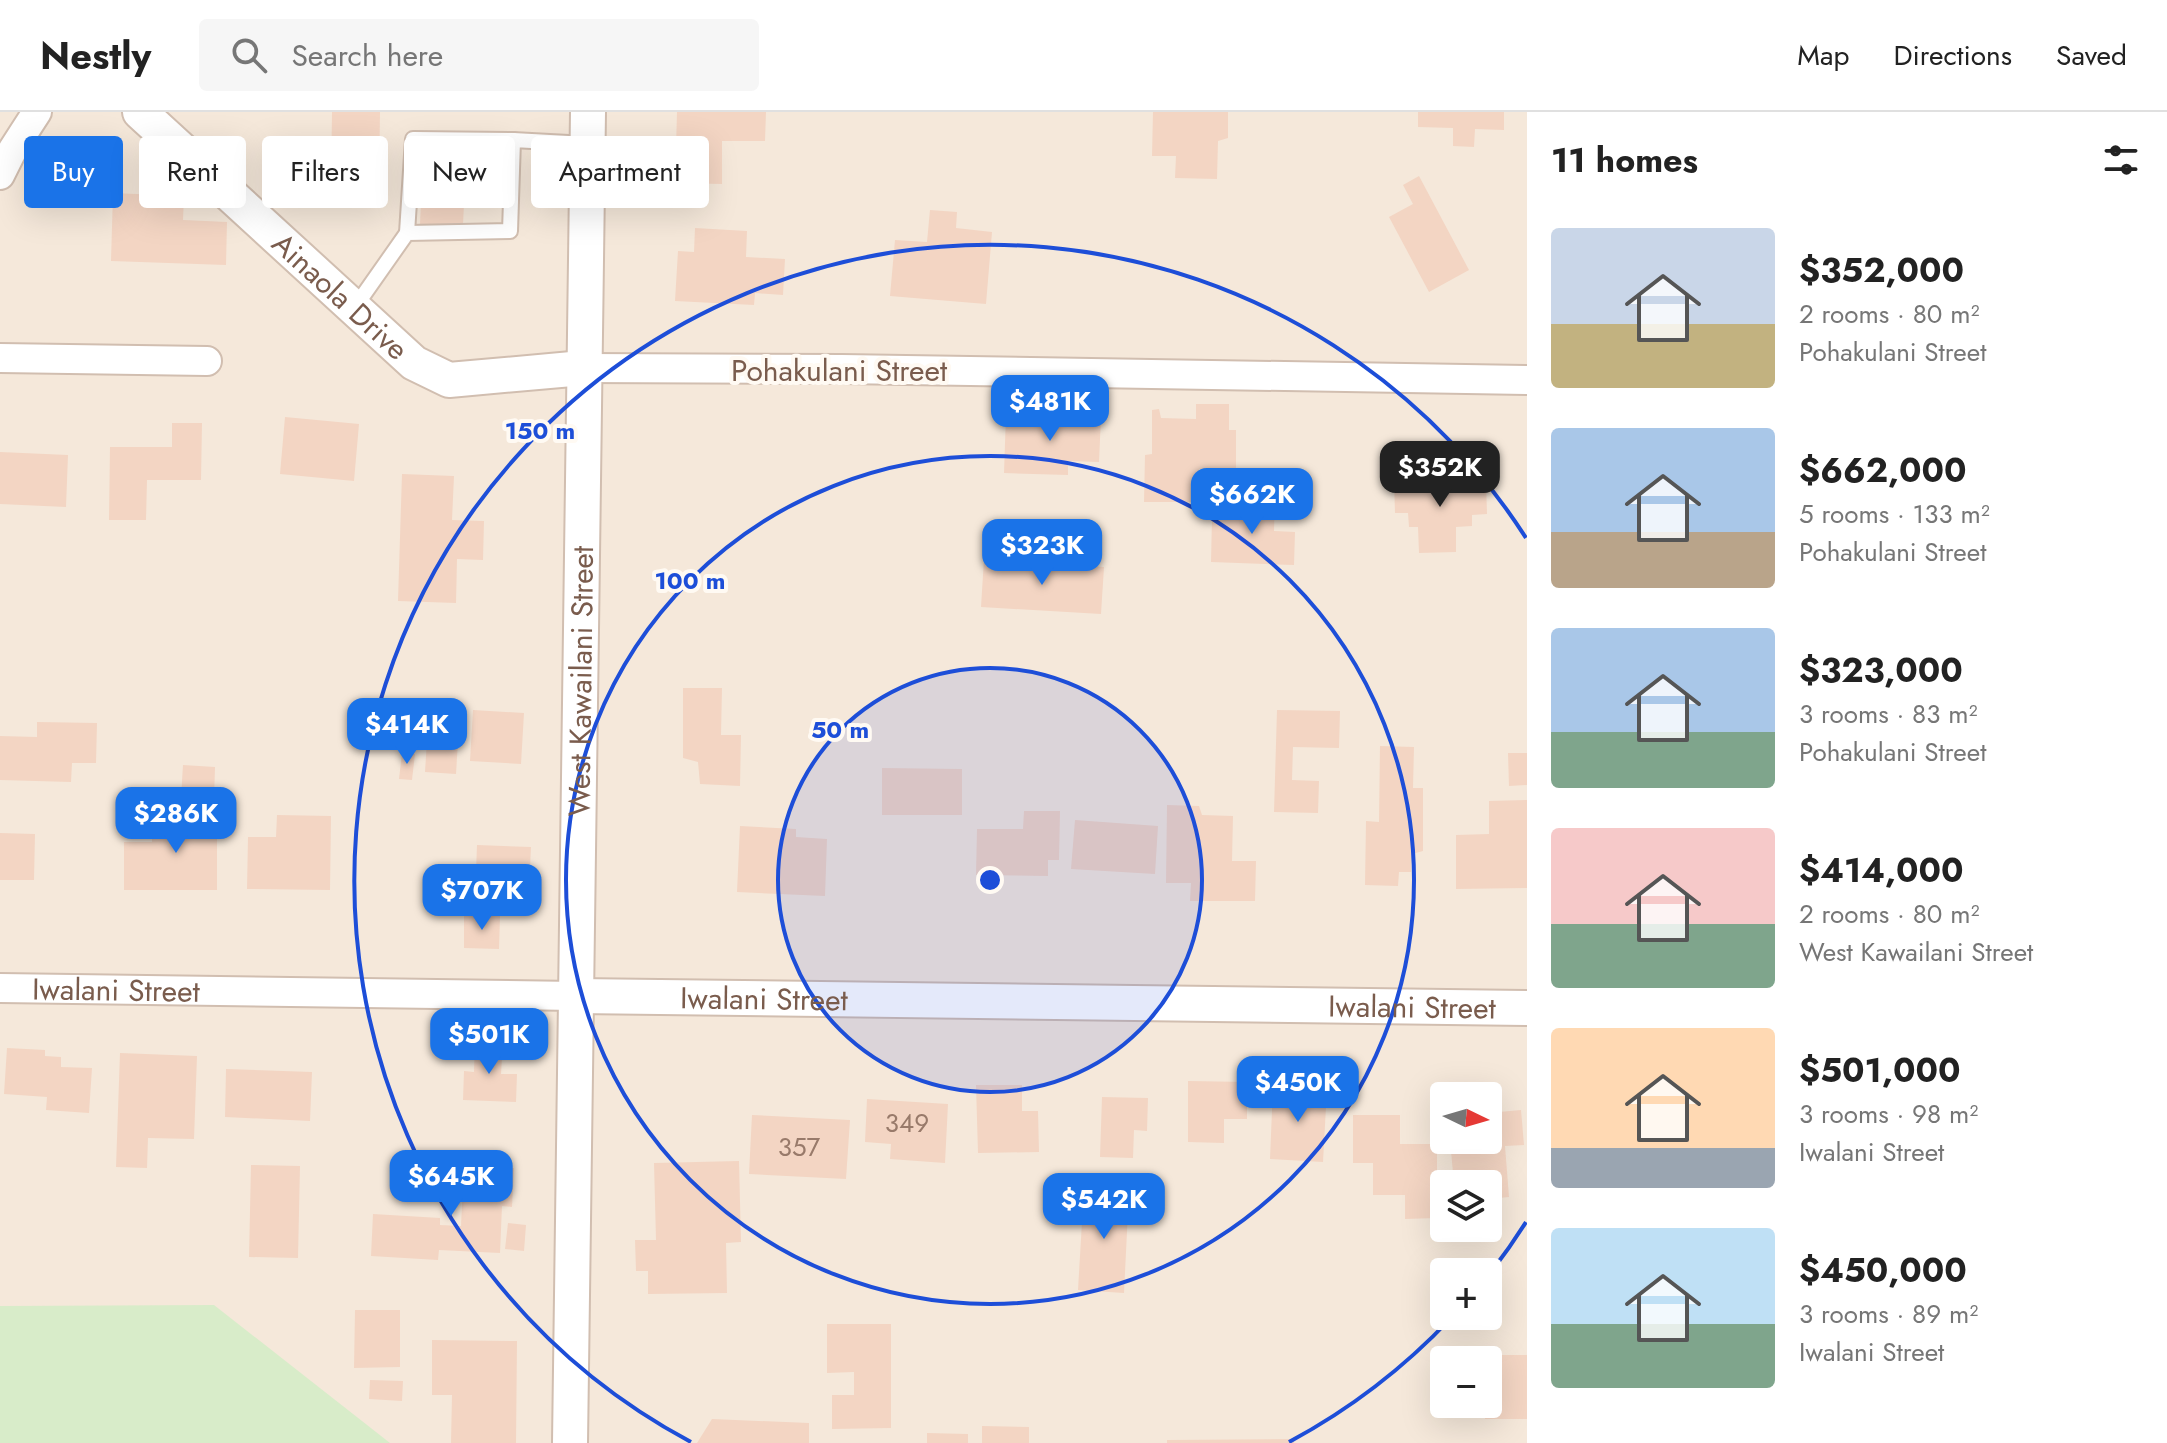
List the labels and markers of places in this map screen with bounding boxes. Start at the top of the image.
pin: $481K [994,375,1106,443]
pin: $352K [1384,441,1496,509]
pin: $662K [1196,468,1308,536]
pin: $323K [986,519,1098,587]
pin: $414K [351,698,463,766]
pin: $286K [120,787,232,855]
pin: $707K [426,864,538,932]
centre of rings [976,866,1004,894]
pin: $501K [433,1008,545,1076]
pin: $450K [1242,1056,1354,1124]
pin: $645K [395,1150,507,1218]
pin: $542K [1048,1173,1160,1241]

